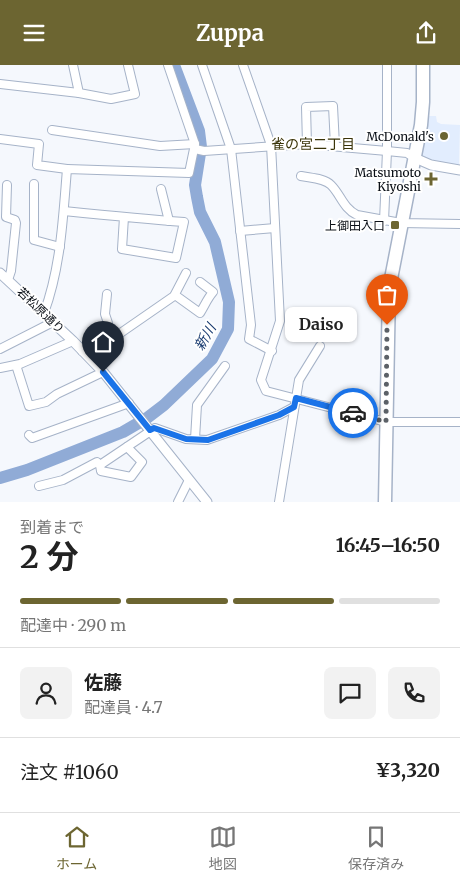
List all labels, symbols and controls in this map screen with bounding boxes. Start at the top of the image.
icon: menu [20,19,48,47]
text: Zuppa [196,19,264,47]
icon: share [412,19,440,47]
place label: McDonald's [366,129,434,144]
marker: McDonald's [438,130,450,142]
district label: 雀の宮二丁目 [271,135,355,153]
place label: Matsumoto Kiyoshi [354,165,421,194]
marker: Matsumoto Kiyoshi [425,173,437,185]
place label: 上御田入口 [325,218,385,233]
marker: 上御田入口 [389,219,401,231]
pin [366,274,408,325]
icon: bag [373,281,401,309]
street label: 若松原通り [14,284,68,336]
callout: Daiso [284,307,357,343]
text: Daiso [299,314,343,334]
water label: 新川 [190,319,221,354]
pin [82,321,124,372]
icon: home [89,328,117,356]
courier [328,388,378,438]
icon: car [339,399,367,427]
text: 到着まで [20,517,84,537]
text: 16:45–16:50 [336,533,440,557]
text: 2 分 [20,537,78,577]
text: 配達中 · 290 m [20,615,126,635]
button: person [20,667,72,719]
button: chat [324,667,376,719]
button: phone [388,667,440,719]
text: 佐藤 [84,670,122,694]
text: 配達員 · 4.7 [84,697,163,717]
text: ¥3,320 [375,758,440,782]
text: 注文 #1060 [20,760,119,784]
tab: ホーム [56,823,97,873]
tab: 地図 [209,823,237,873]
tab: 保存済み [348,823,404,873]

